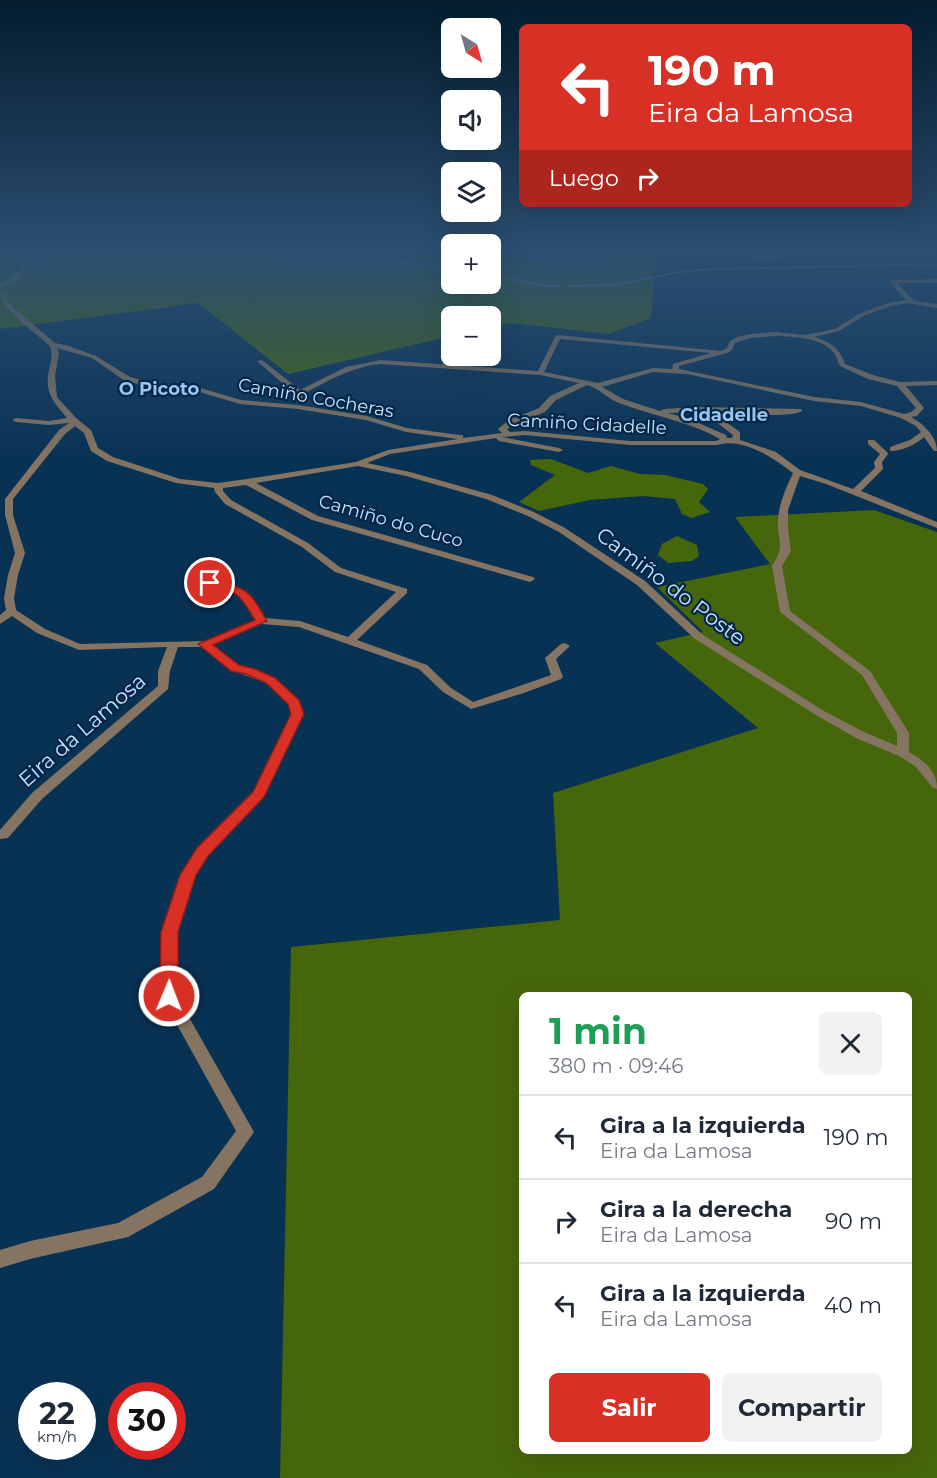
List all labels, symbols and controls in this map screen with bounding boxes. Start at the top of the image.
north arrow [441,18,501,78]
map controls [441,18,501,366]
text: 190 m [648,44,776,96]
icon: left [549,48,627,126]
button: sound [441,90,501,150]
text: Eira da Lamosa [648,96,854,129]
button: layers [441,162,501,222]
icon: right [631,162,664,195]
text: Luego [549,165,619,192]
button: + [441,234,501,294]
button: − [441,306,501,366]
street label: Camiño Cocheras [236,373,396,423]
district label: O Picoto [119,378,199,400]
district label: Cidadelle [680,404,768,426]
street label: Camiño Cidadelle [507,409,667,439]
street label: Camiño do Cuco [316,490,466,552]
street label: Camiño do Poste [592,522,750,650]
pin [184,557,235,608]
icon: arrive [193,566,226,599]
street label: Eira da Lamosa [13,668,151,792]
position arrow [137,964,201,1028]
text: 1 min [549,1009,647,1053]
button: close [819,1012,882,1075]
text: 380 m · 09:46 [549,1054,683,1078]
text: Gira a la izquierda [600,1112,806,1139]
icon: left [549,1121,582,1154]
text: 190 m [824,1124,889,1151]
text: Eira da Lamosa [600,1139,753,1163]
text: Gira a la derecha [600,1196,792,1223]
icon: right [549,1205,582,1238]
text: 90 m [825,1208,882,1235]
text: Eira da Lamosa [600,1223,753,1247]
text: Gira a la izquierda [600,1280,806,1307]
icon: left [549,1289,582,1322]
text: 40 m [824,1292,882,1319]
text: Eira da Lamosa [600,1307,753,1331]
button: Salir [549,1373,710,1442]
button: Compartir [722,1373,882,1442]
speed limit sign: 30 [108,1382,186,1460]
text: 22 [39,1395,75,1432]
text: km/h [37,1427,77,1446]

